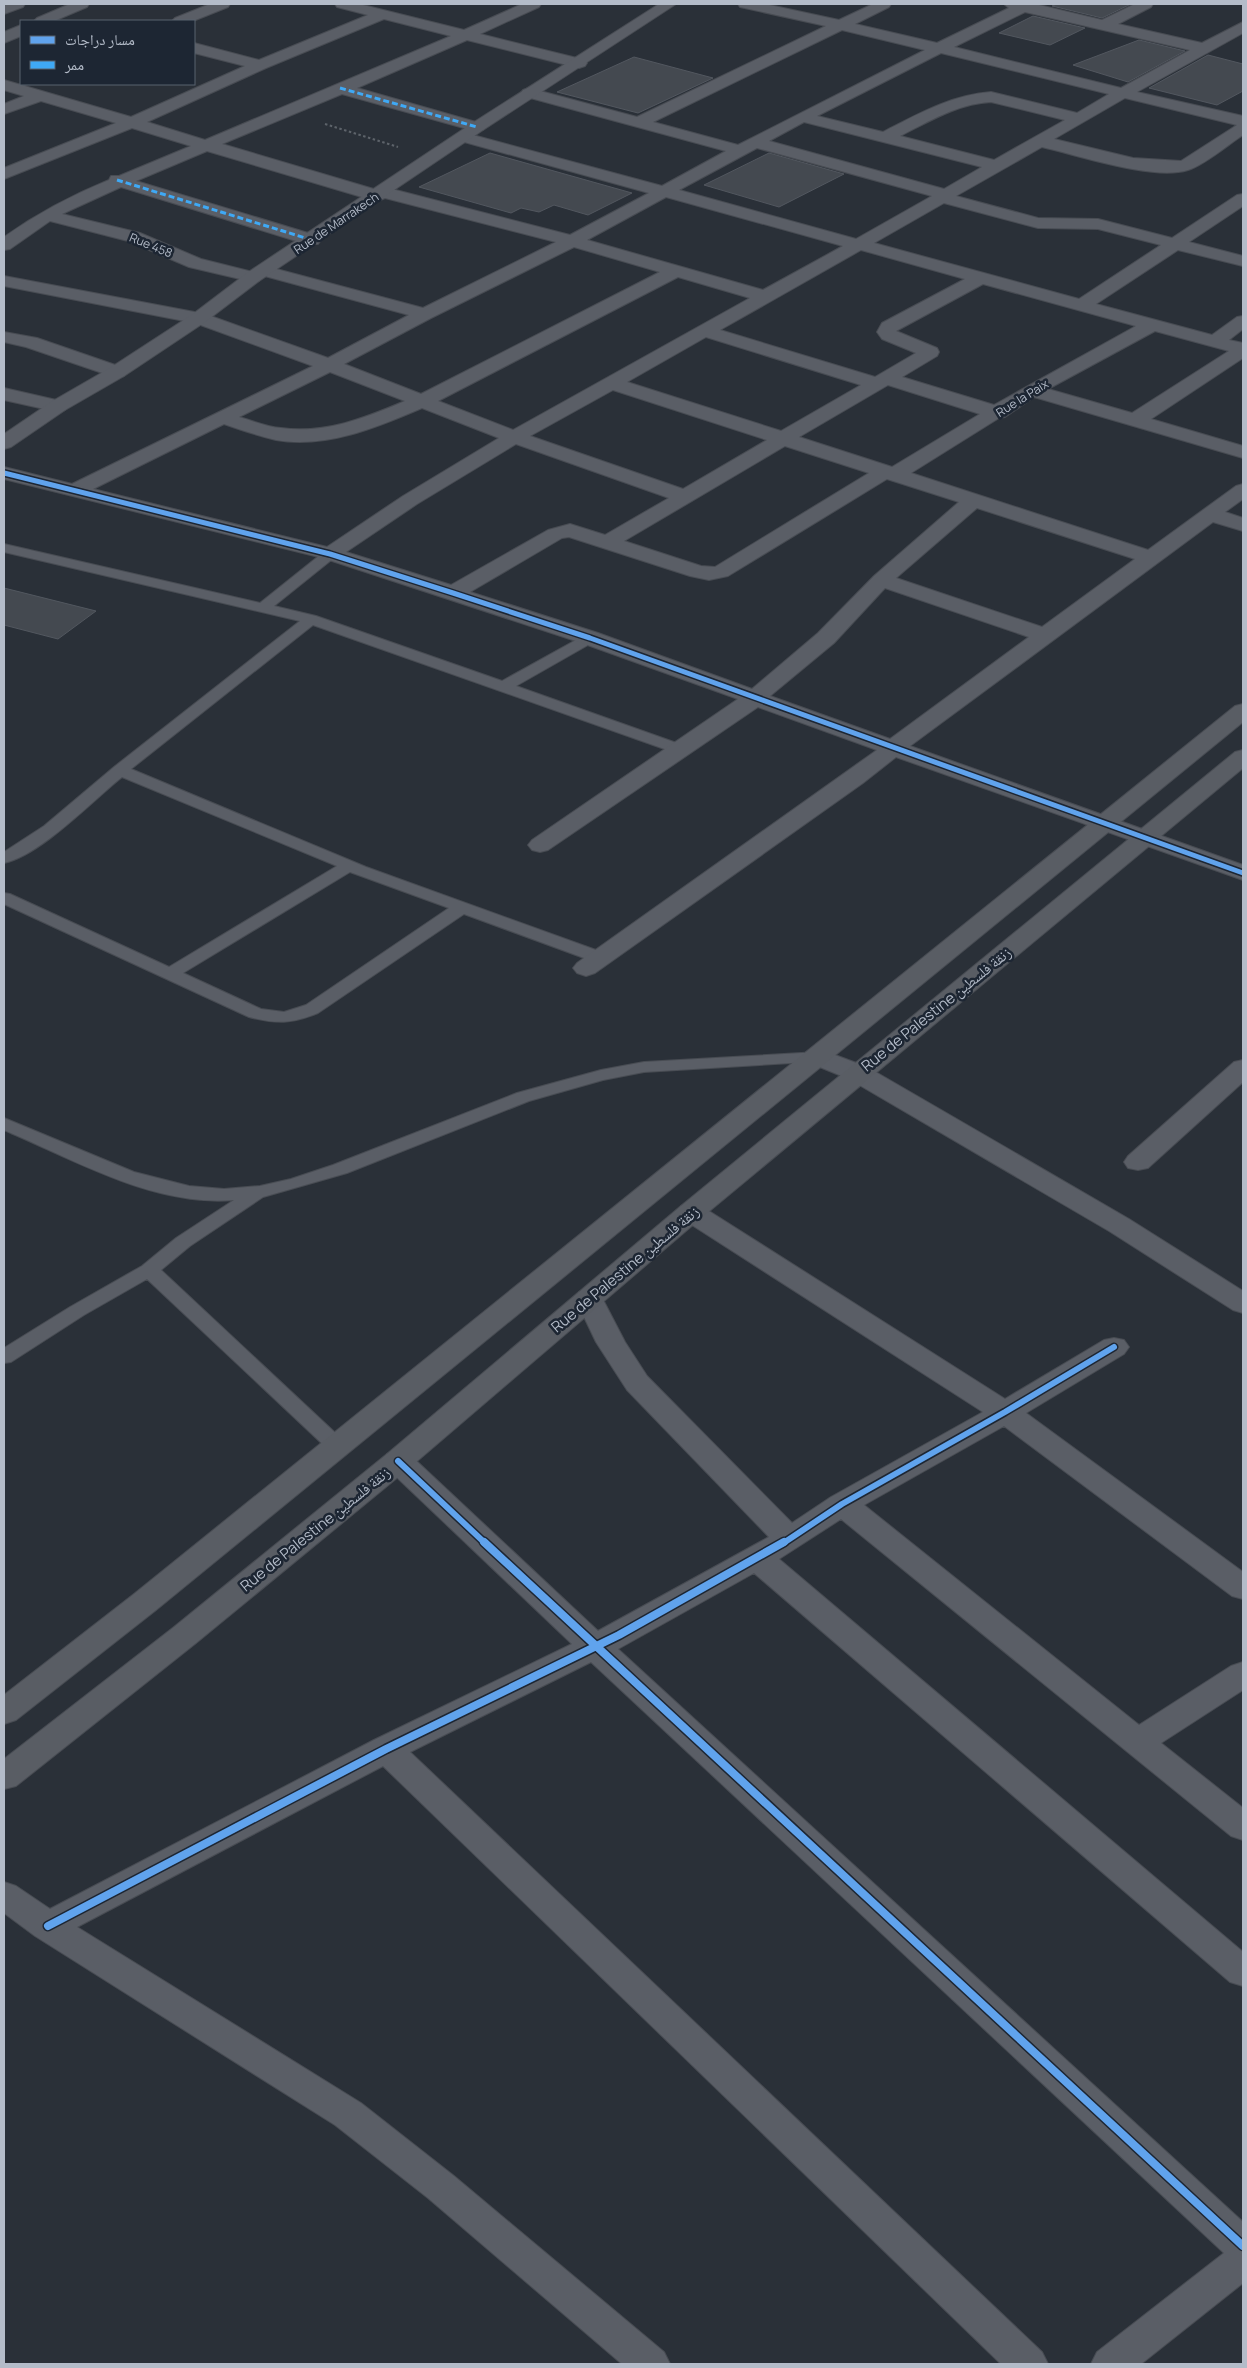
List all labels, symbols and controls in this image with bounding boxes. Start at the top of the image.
legend [20,20,195,85]
text: مسار دراجات [65,29,135,50]
text: ممر [64,54,84,75]
street label: Rue de Marrakech [290,188,382,258]
street label: Rue 458 [127,229,175,261]
street label: Rue la Paix [993,375,1052,421]
street label: Rue de Palestine زنقة فلسطين [857,942,1015,1076]
street label: Rue de Palestine زنقة فلسطين [547,1201,704,1337]
street label: Rue de Palestine زنقة فلسطين [236,1462,394,1596]

